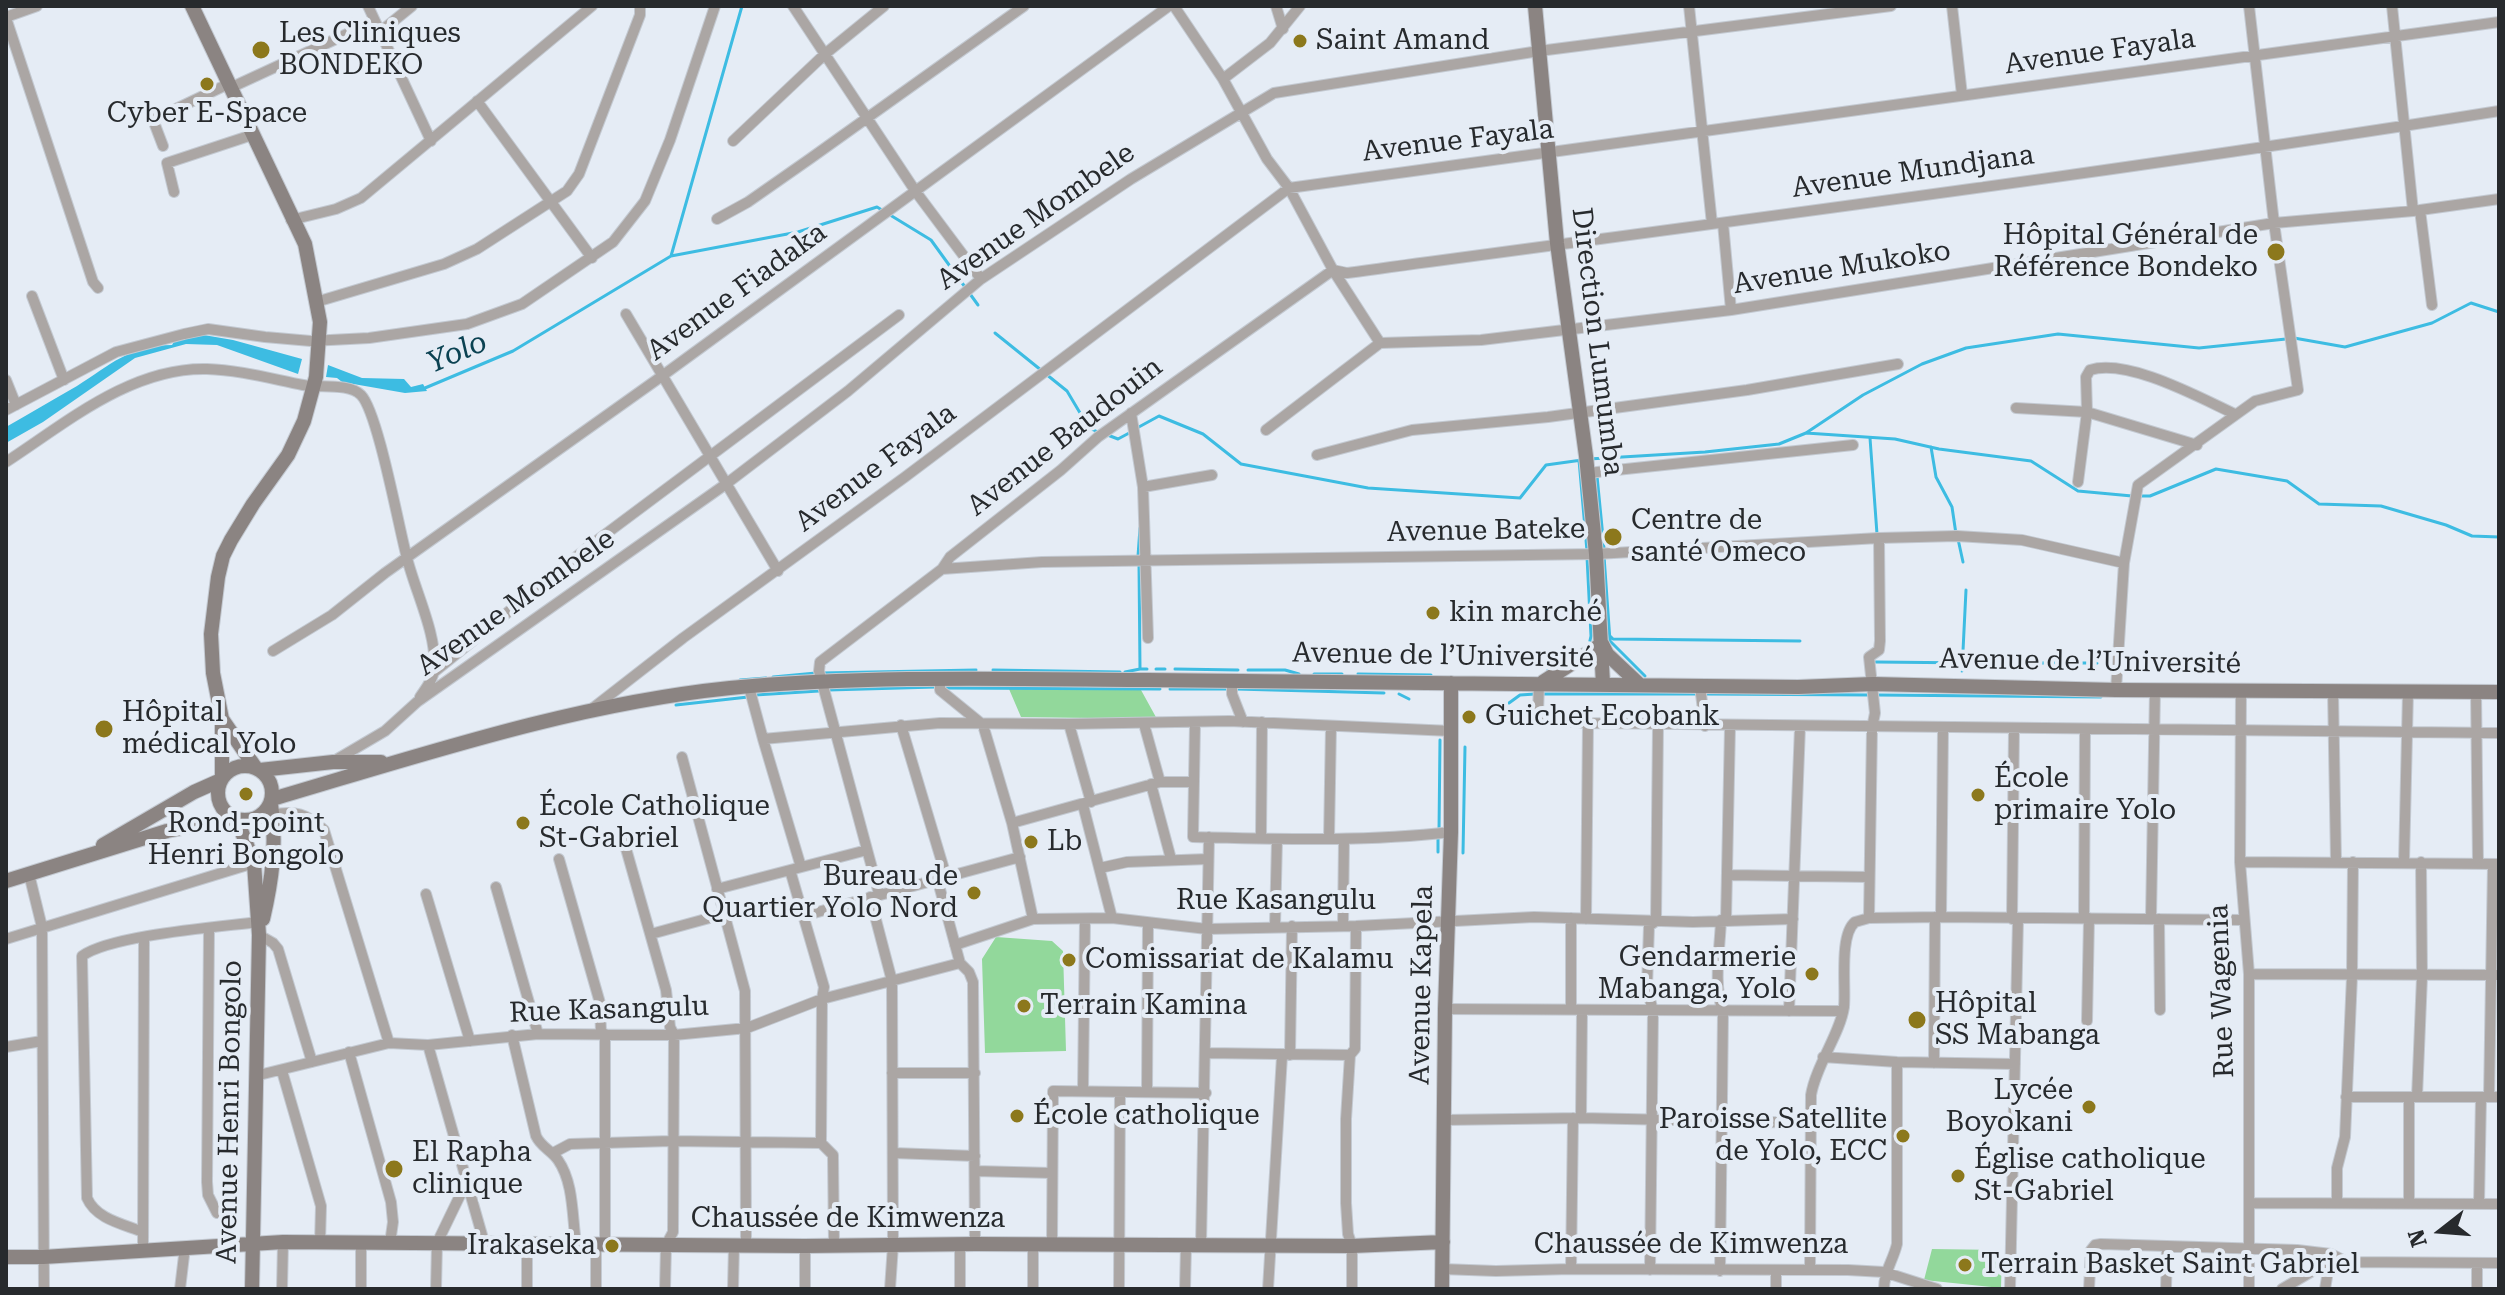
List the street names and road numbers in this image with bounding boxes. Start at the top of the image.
street label: Avenue Fayala [2002,22,2198,82]
street label: Avenue Fayala [1361,113,1555,169]
street label: Avenue Mombele [931,136,1141,298]
street label: Avenue Mundjana [1790,138,2036,206]
street label: Direction Lumumba [1564,206,1630,478]
street label: Avenue Fiadaka [641,216,833,368]
street label: Avenue Mukoko [1731,234,1953,302]
street label: Avenue Baudouin [961,350,1169,524]
street label: Avenue Fayala [789,397,963,539]
street label: Avenue Bateke [1386,512,1586,550]
street label: Avenue Mombele [411,522,621,684]
street label: Avenue de l’Université [1292,637,1594,675]
street label: Avenue de l’Université [1939,643,2241,681]
street label: Rue Kasangulu [1176,884,1376,918]
street label: Avenue Kapela [1403,885,1441,1085]
street label: Rue Wagenia [2202,903,2242,1079]
street label: Avenue Henri Bongolo [211,960,249,1264]
street label: Rue Kasangulu [509,990,709,1030]
street label: Chaussée de Kimwenza [691,1202,1005,1236]
street label: Chaussée de Kimwenza [1534,1228,1848,1262]

